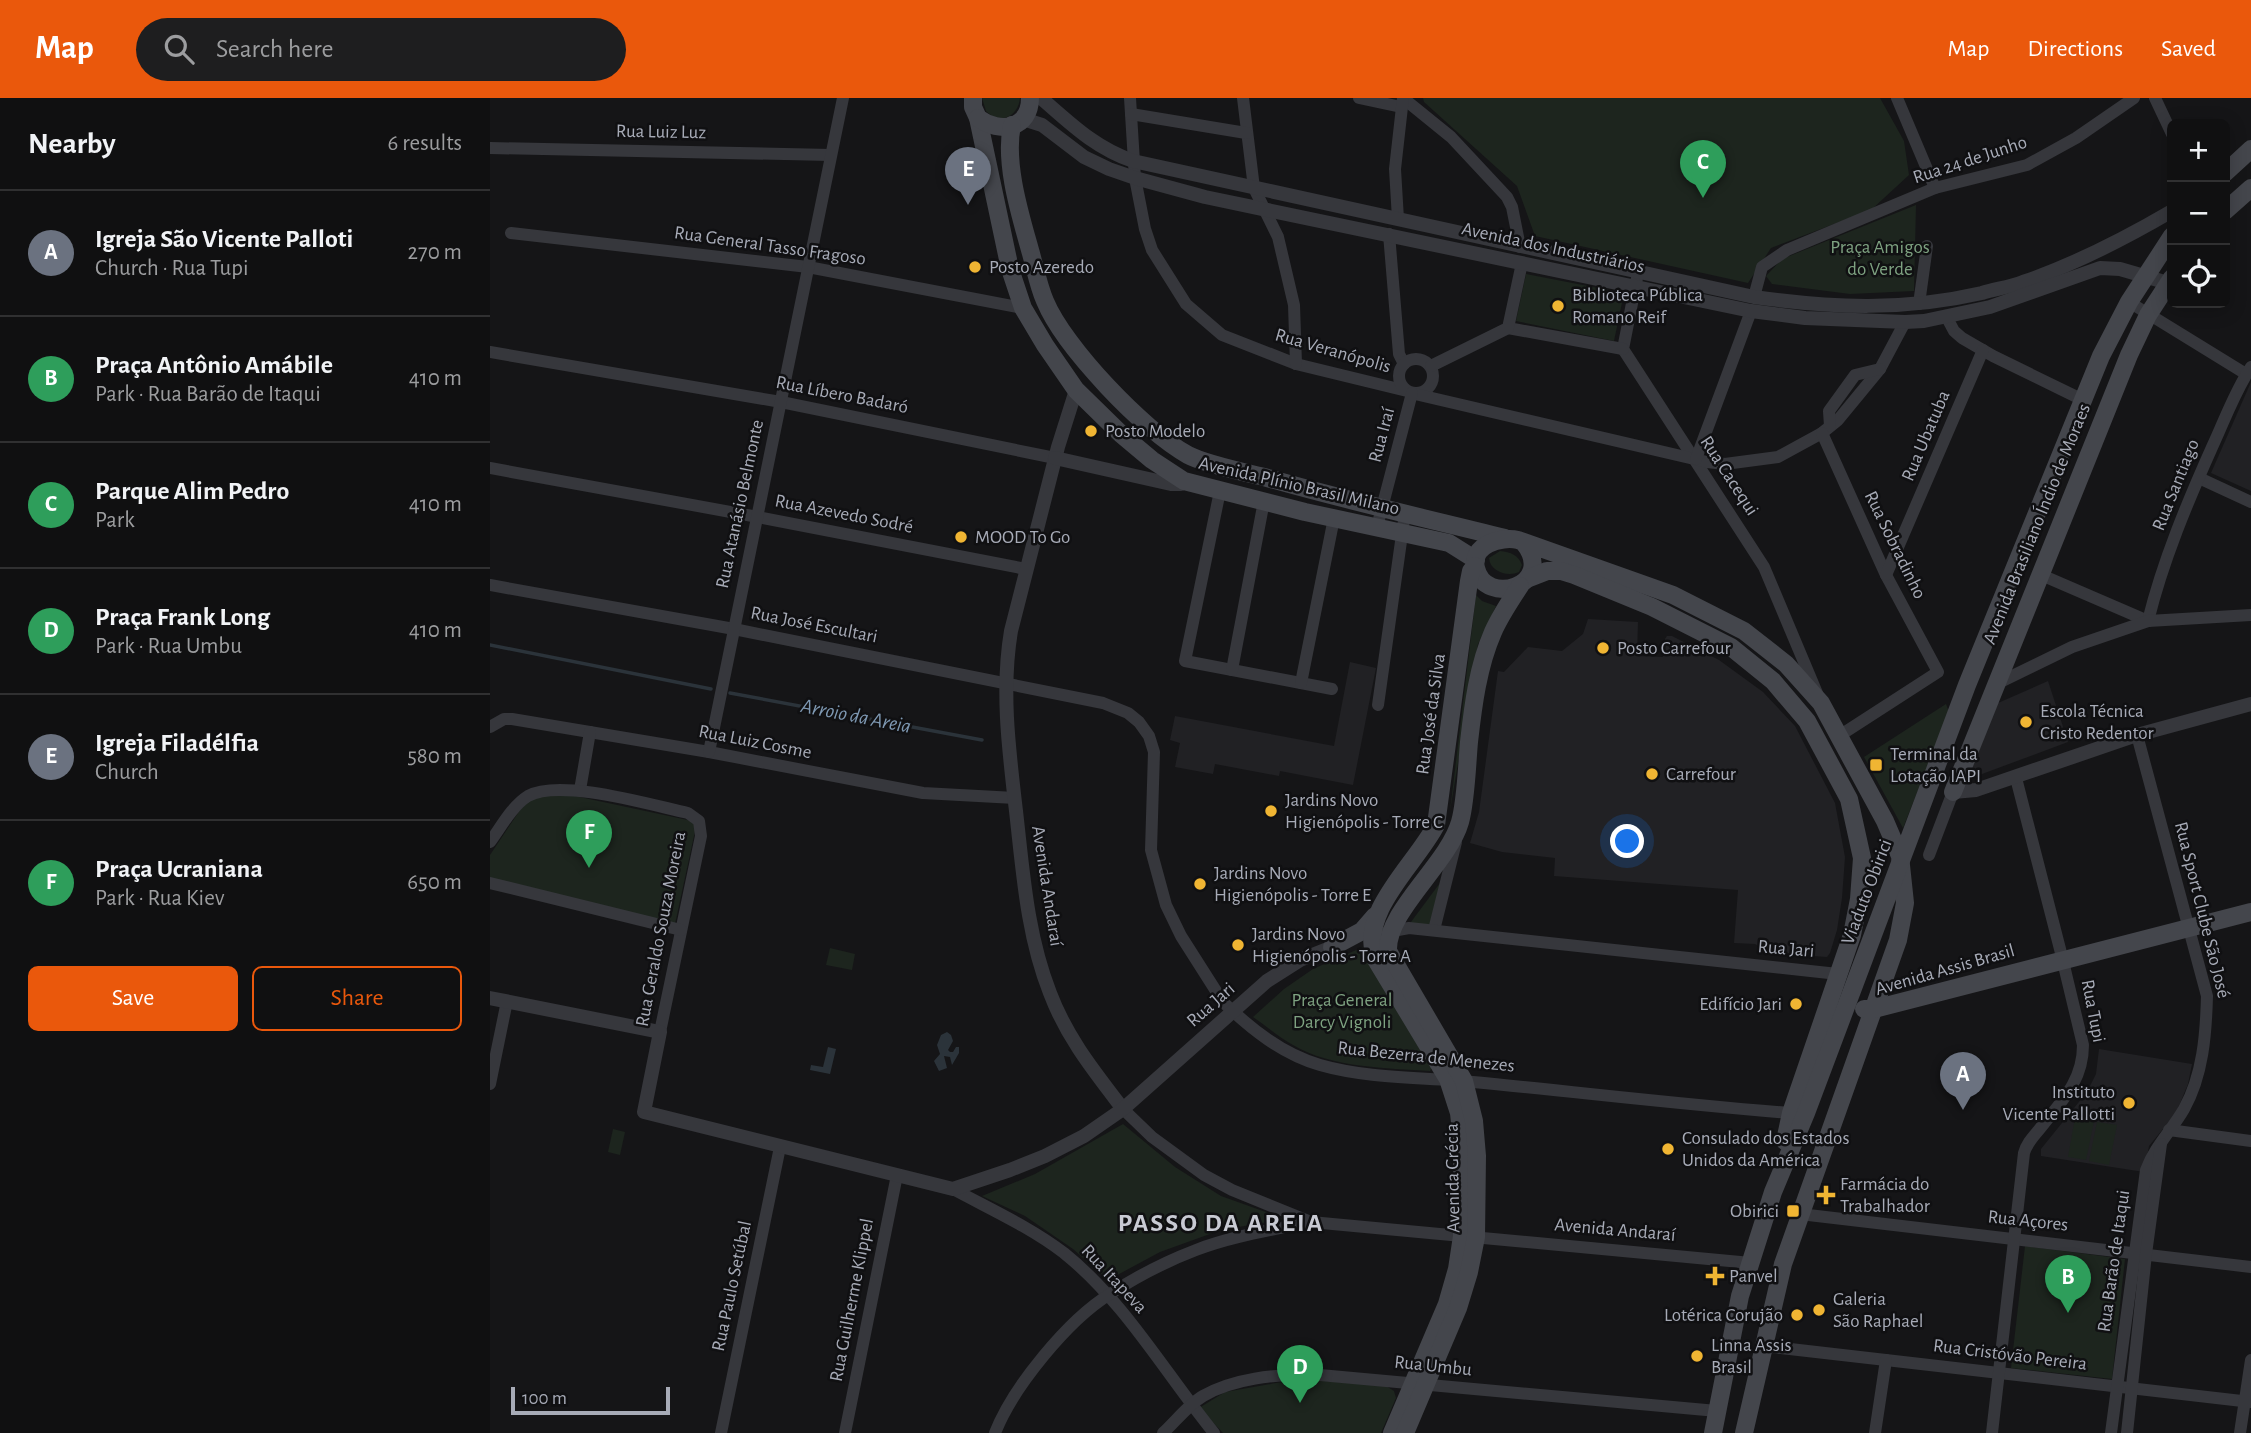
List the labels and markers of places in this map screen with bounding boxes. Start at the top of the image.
pin: C [1680,140,1726,198]
pin: E [945,147,991,205]
place label: Posto Azeredo [989,258,1094,277]
marker: Posto Azeredo [967,259,983,275]
place label: Biblioteca Pública Romano Reif [1572,286,1703,327]
marker: Biblioteca Pública Romano Reif [1550,298,1566,314]
place label: Posto Modelo [1105,422,1205,441]
marker: Posto Modelo [1083,423,1099,439]
place label: MOOD To Go [975,528,1070,547]
marker: MOOD To Go [953,529,969,545]
place label: Posto Carrefour [1617,639,1731,658]
marker: Posto Carrefour [1595,640,1611,656]
place label: Escola Técnica Cristo Redentor [2040,702,2154,743]
marker: Escola Técnica Cristo Redentor [2018,714,2034,730]
place label: Terminal da Lotação IAPI [1890,745,1981,786]
marker: Terminal da Lotação IAPI [1868,757,1884,773]
place label: Carrefour [1666,765,1736,784]
marker: Carrefour [1644,766,1660,782]
place label: Jardins Novo Higienópolis - Torre C [1285,791,1443,832]
marker: Jardins Novo Higienópolis - Torre C [1263,803,1279,819]
pin: F [566,810,612,868]
place label: Jardins Novo Higienópolis - Torre E [1214,864,1371,905]
marker: Jardins Novo Higienópolis - Torre E [1192,876,1208,892]
place label: Jardins Novo Higienópolis - Torre A [1252,925,1411,966]
marker: Jardins Novo Higienópolis - Torre A [1230,937,1246,953]
place label: Edifício Jari [1699,995,1782,1014]
marker: Edifício Jari [1788,996,1804,1012]
pin: A [1940,1052,1986,1110]
place label: Instituto Vicente Pallotti [2003,1083,2115,1124]
marker: Instituto Vicente Pallotti [2121,1095,2137,1111]
place label: Consulado dos Estados Unidos da América [1682,1129,1849,1170]
marker: Consulado dos Estados Unidos da América [1660,1141,1676,1157]
place label: Farmácia do Trabalhador [1840,1175,1930,1216]
marker: Farmácia do Trabalhador [1818,1187,1834,1203]
place label: Obirici [1730,1202,1779,1221]
marker: Obirici [1785,1203,1801,1219]
pin: B [2045,1255,2091,1313]
place label: Panvel [1729,1267,1778,1286]
marker: Panvel [1707,1268,1723,1284]
place label: Galeria São Raphael [1833,1290,1924,1331]
marker: Galeria São Raphael [1811,1302,1827,1318]
place label: Lotérica Corujão [1664,1306,1783,1325]
marker: Lotérica Corujão [1789,1307,1805,1323]
place label: Linna Assis Brasil [1711,1336,1792,1377]
pin: D [1277,1345,1323,1403]
marker: Linna Assis Brasil [1689,1348,1705,1364]

